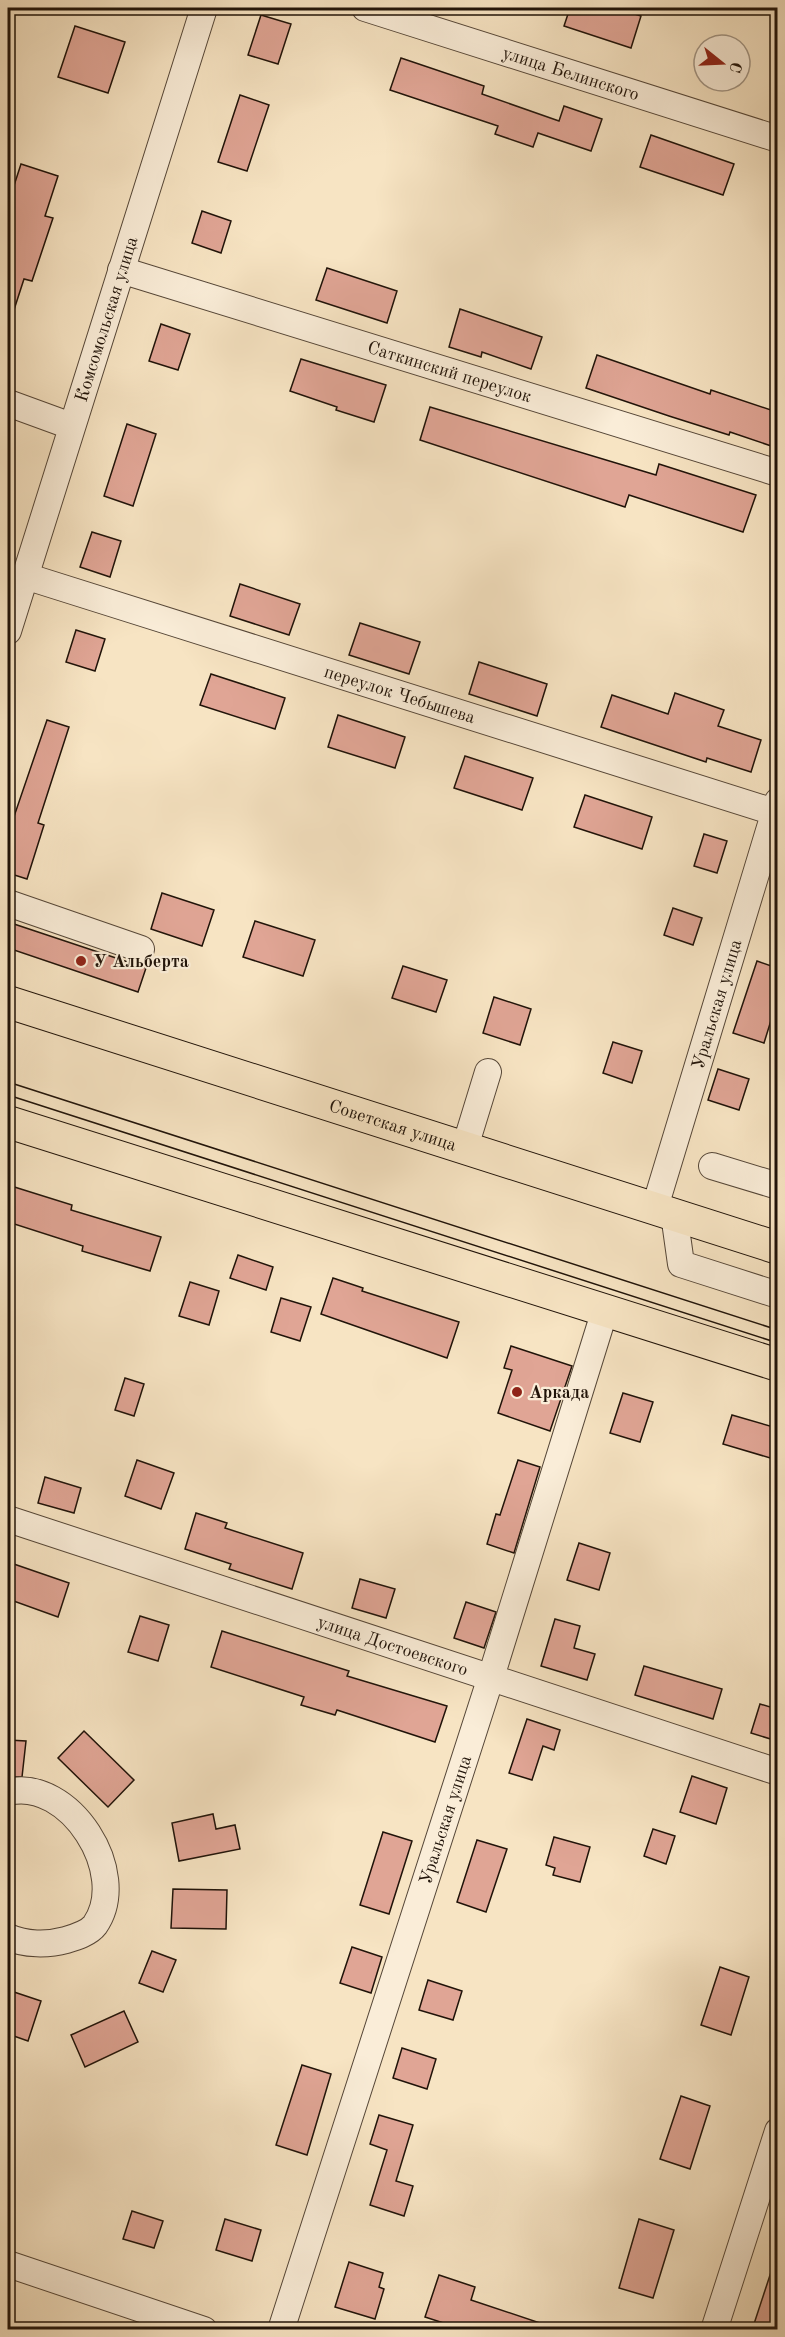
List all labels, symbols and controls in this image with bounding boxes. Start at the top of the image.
north arrow [692,33,752,93]
street label: улица Белинского [500,44,641,104]
text: С [725,60,744,75]
street label: Комсомольская улица [73,234,142,404]
street label: Саткинский переулок [365,339,534,406]
street label: переулок Чебышева [322,663,477,727]
street label: Уральская улица [689,937,746,1071]
place label: У Альберта [93,953,189,971]
marker: У Альберта [74,954,88,968]
street label: Советская улица [327,1097,459,1155]
place label: Аркада [529,1384,589,1402]
marker: Аркада [510,1385,524,1399]
street label: улица Достоевского [315,1613,470,1679]
street label: Уральская улица [417,1753,475,1887]

